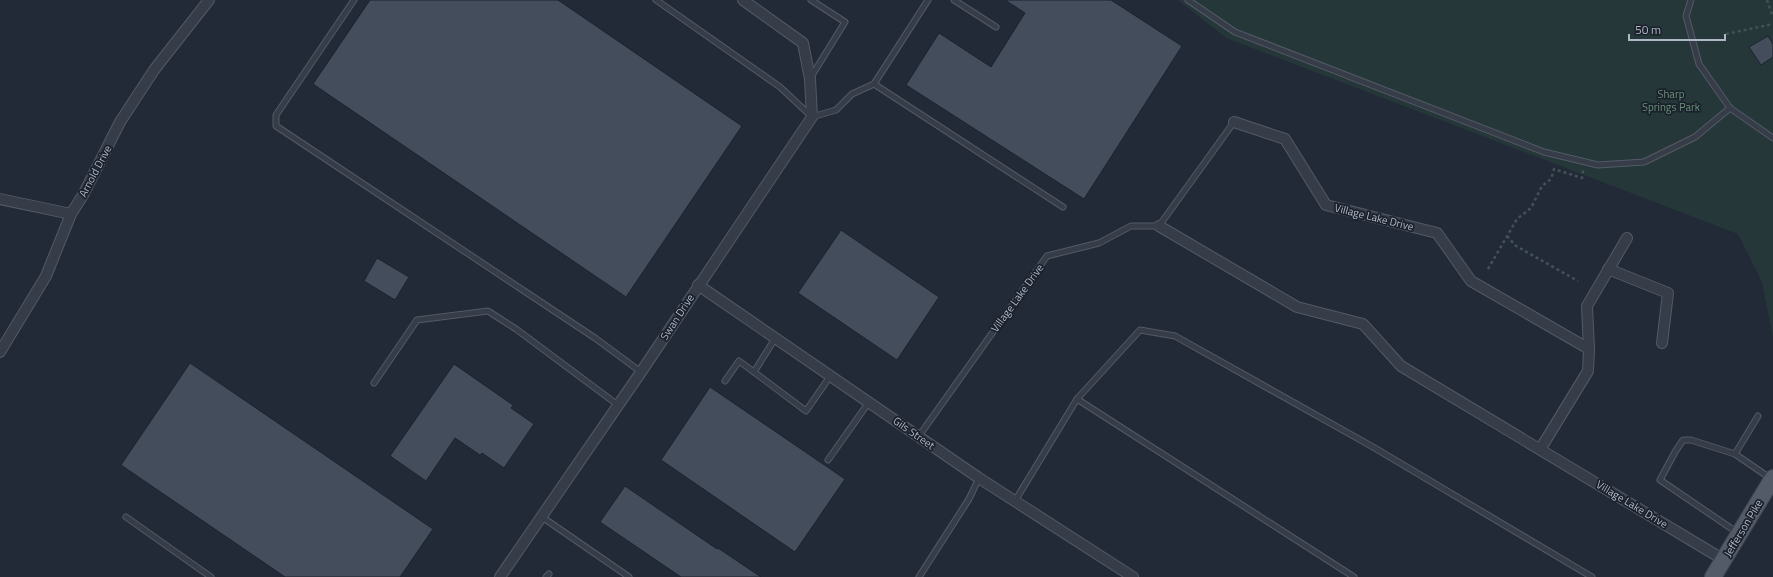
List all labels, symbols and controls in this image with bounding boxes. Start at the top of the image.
scale bar [1629,16,1725,42]
text: 50 m [1635,20,1661,39]
park label: Sharp Springs Park [1642,86,1701,115]
street label: Arnold Drive [75,142,116,200]
street label: Village Lake Drive [1333,199,1416,235]
street label: Village Lake Drive [987,260,1048,335]
street label: Swan Drive [656,290,698,343]
street label: Gils Street [890,413,938,453]
street label: Village Lake Drive [1593,476,1671,532]
street label: Jefferson Pike [1720,496,1767,560]

